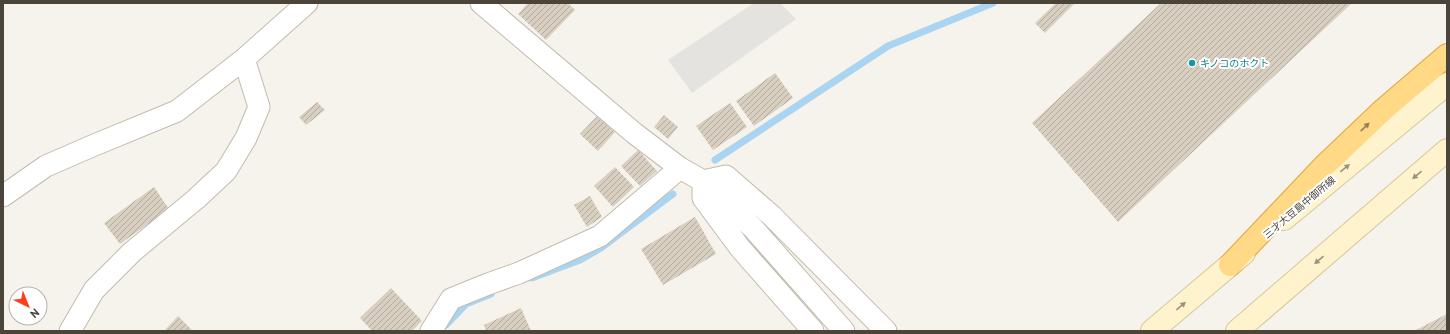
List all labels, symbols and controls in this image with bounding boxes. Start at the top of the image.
marker: キノコのホクト [1187,58,1197,68]
place label: キノコのホクト [1200,58,1269,71]
one-way arrow [1359,123,1370,132]
one-way arrow [1340,164,1351,173]
one-way arrow [1412,171,1423,180]
street label: 三才大豆島中御所線 [1261,174,1339,242]
one-way arrow [1314,256,1324,265]
north arrow [8,286,48,326]
one-way arrow [1176,301,1187,310]
text: N [26,305,42,320]

